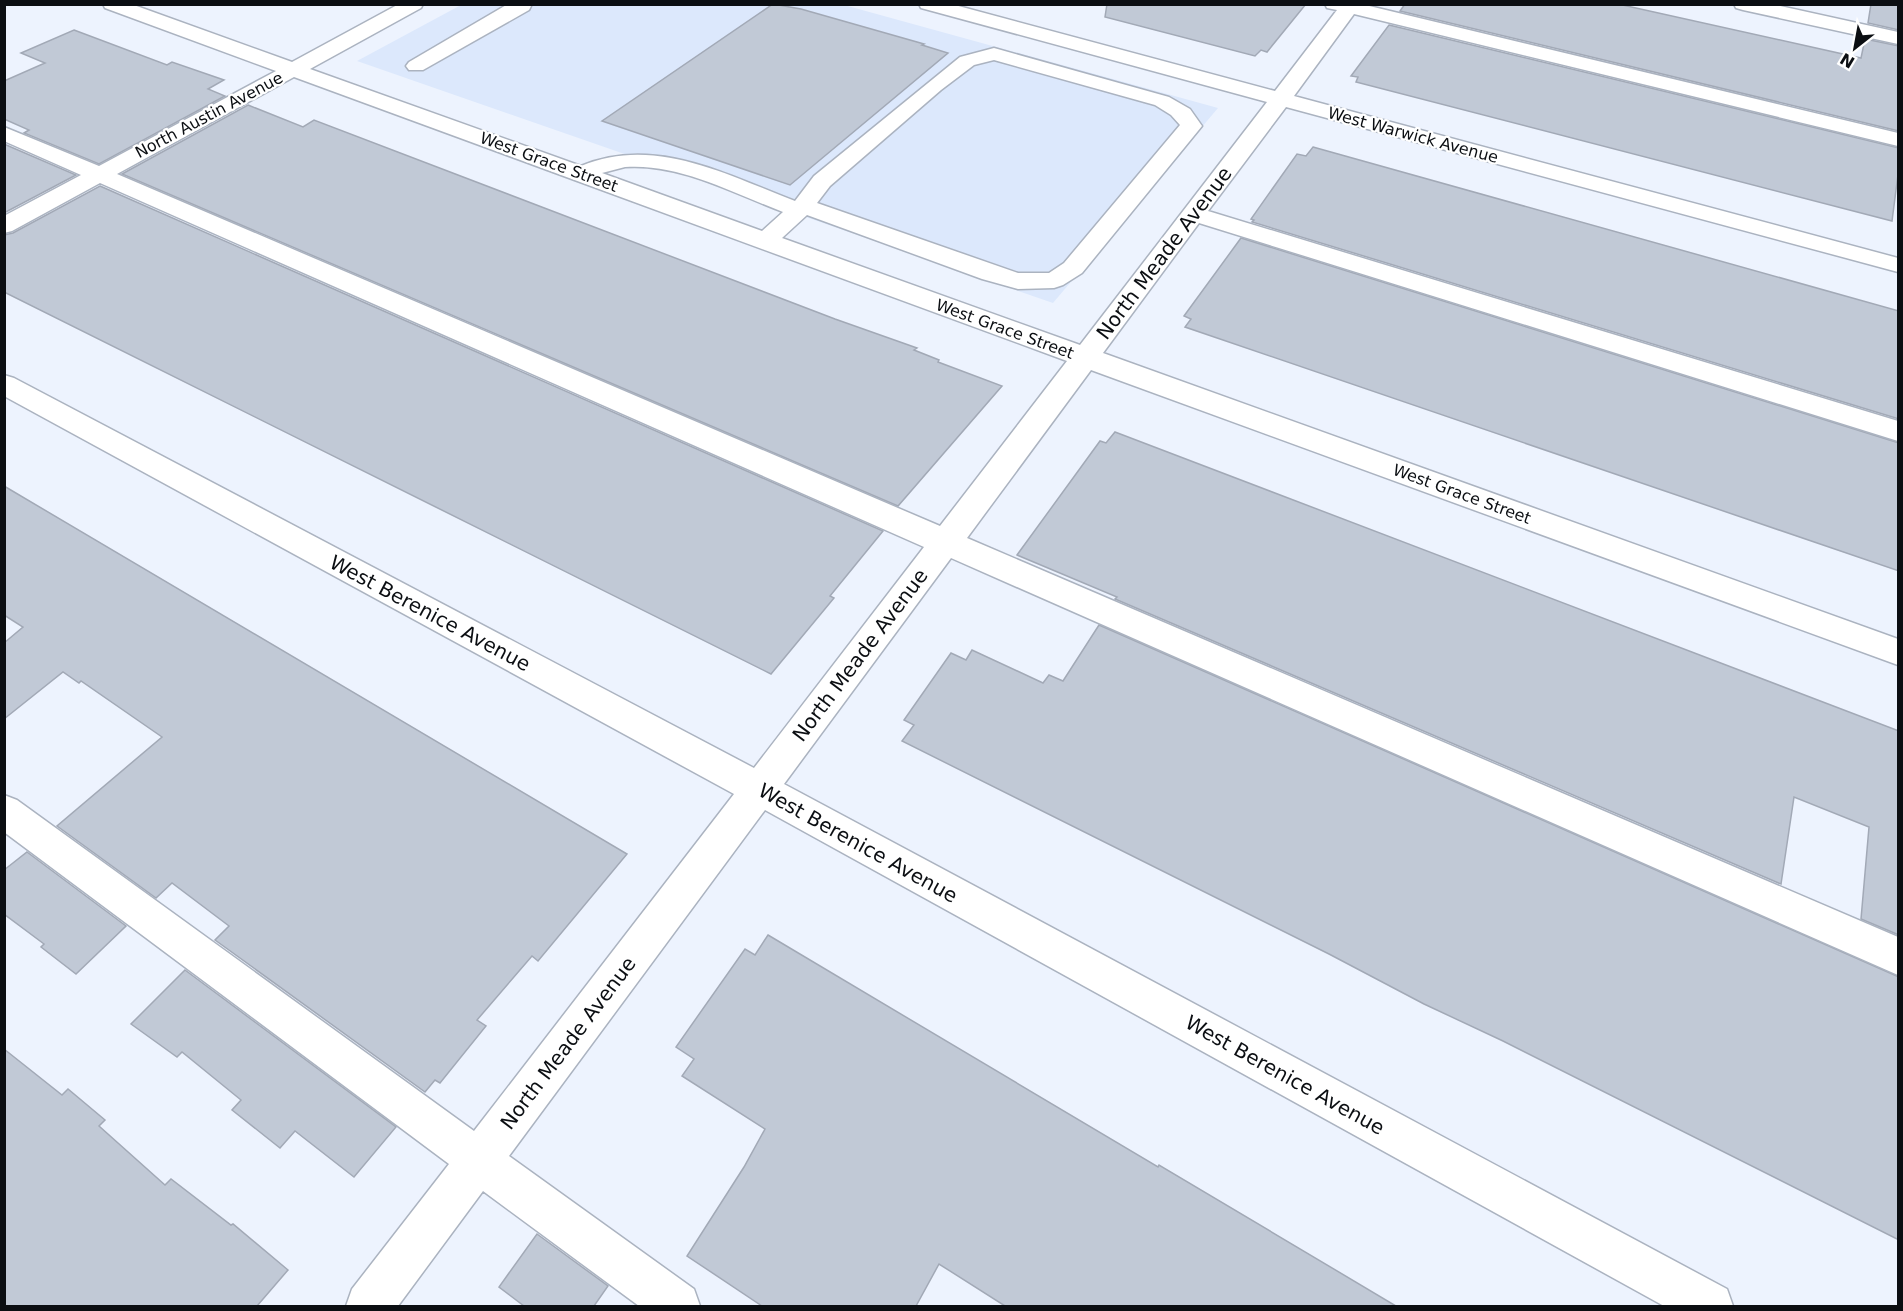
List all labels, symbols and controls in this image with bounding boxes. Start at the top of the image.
north arrow [1825,18,1885,78]
text: N [1837,49,1858,72]
street label: North Austin Avenue [132,68,286,162]
street label: West Warwick Avenue [1326,103,1500,167]
street label: West Grace Street [477,128,621,196]
street label: North Meade Avenue [1091,162,1237,344]
street label: West Grace Street [933,295,1077,363]
street label: West Grace Street [1390,460,1534,528]
street label: West Berenice Avenue [326,550,534,676]
street label: North Meade Avenue [787,564,933,746]
street label: West Berenice Avenue [754,778,962,908]
street label: North Meade Avenue [495,952,641,1134]
street label: West Berenice Avenue [1181,1010,1389,1140]

